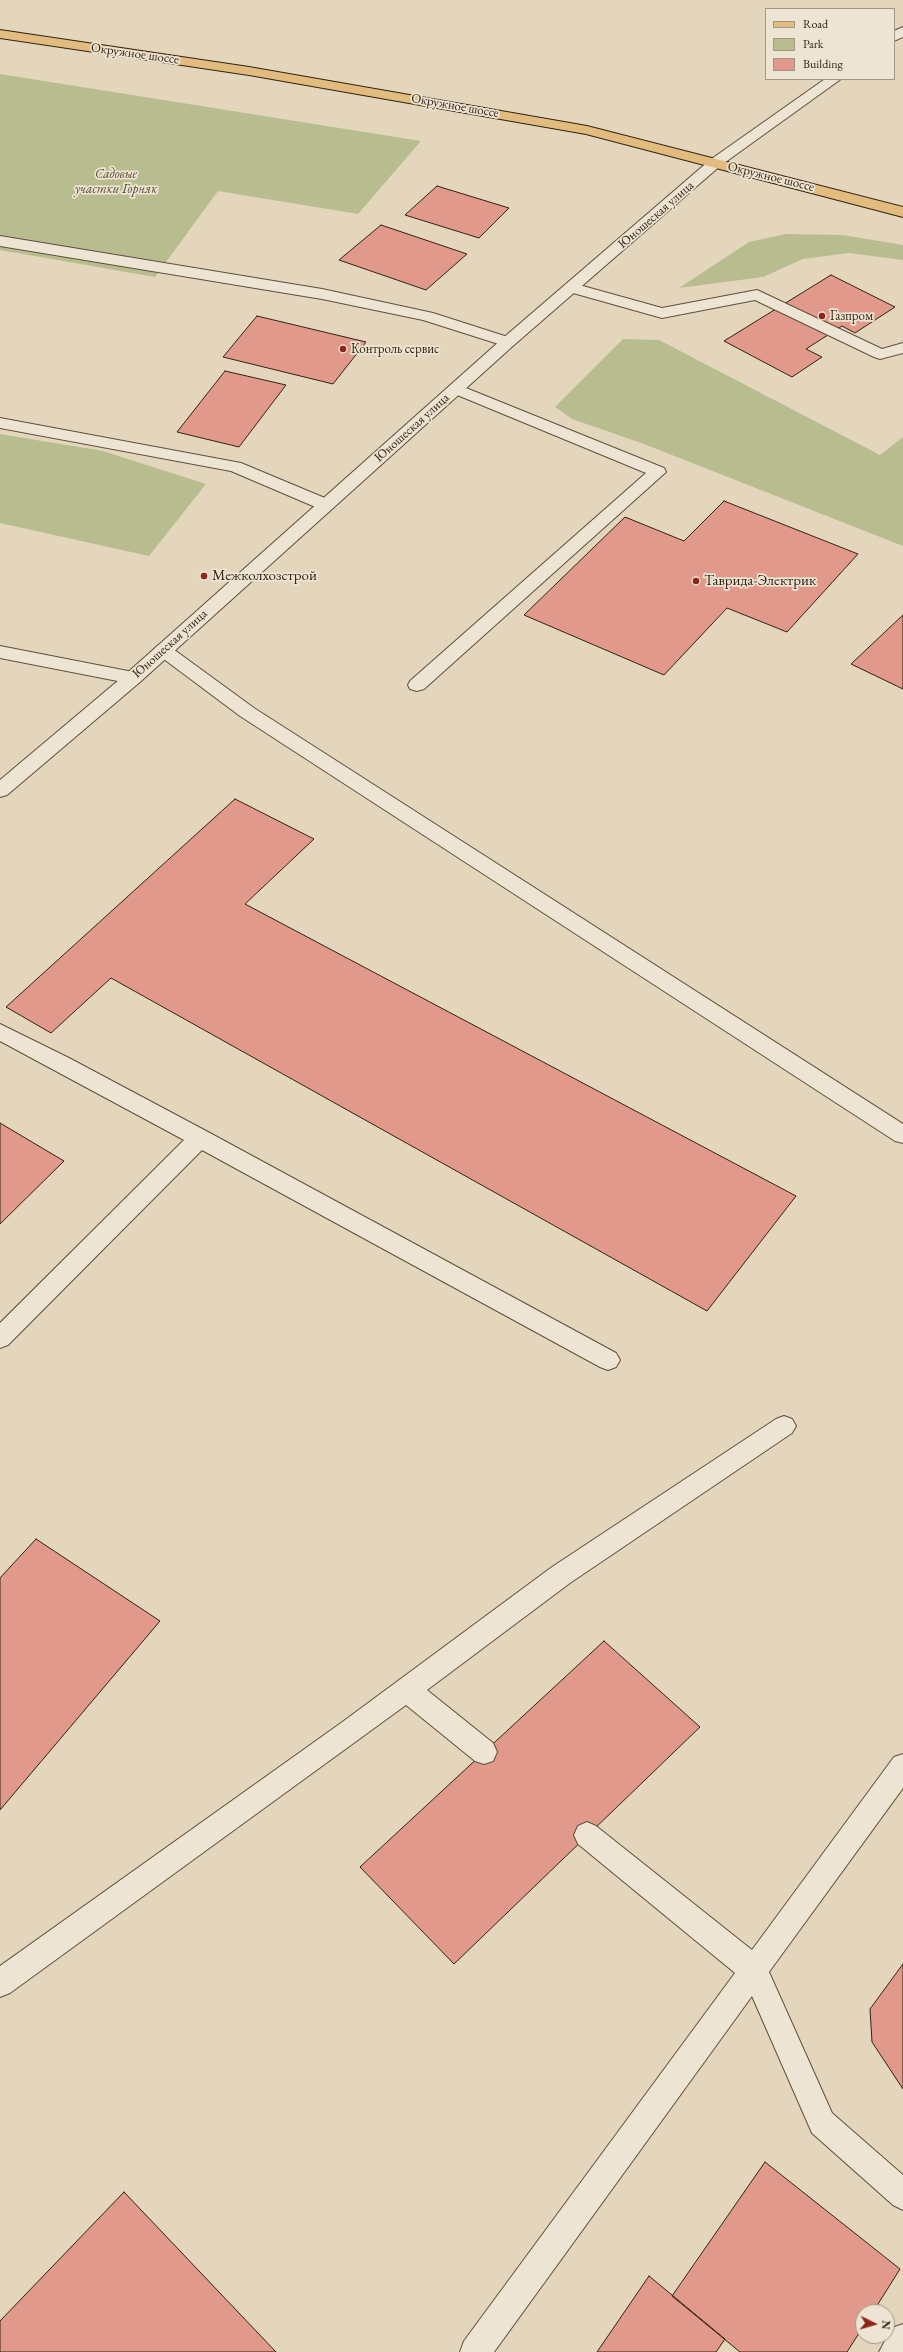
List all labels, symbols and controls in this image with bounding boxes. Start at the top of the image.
legend [765,8,895,80]
text: Road [803,16,828,32]
text: Park [803,36,823,52]
street label: Окружное шоссе [90,40,180,68]
text: Building [803,56,843,72]
street label: Окружное шоссе [410,91,500,121]
street label: Окружное шоссе [726,159,816,195]
park label: Садовые участки Горняк [75,166,157,197]
street label: Юношеская улица [615,178,697,252]
place label: Газпром [830,308,873,324]
marker: Газпром [817,311,827,321]
place label: Контроль сервис [351,341,439,357]
marker: Контроль сервис [338,344,348,354]
street label: Юношеская улица [371,390,453,466]
place label: Межколхозстрой [212,567,317,585]
marker: Межколхозстрой [199,571,209,581]
place label: Таврида-Электрик [704,572,816,590]
marker: Таврида-Электрик [691,576,701,586]
street label: Юношеская улица [129,606,211,682]
north arrow [855,2304,895,2344]
text: N [879,2320,893,2330]

